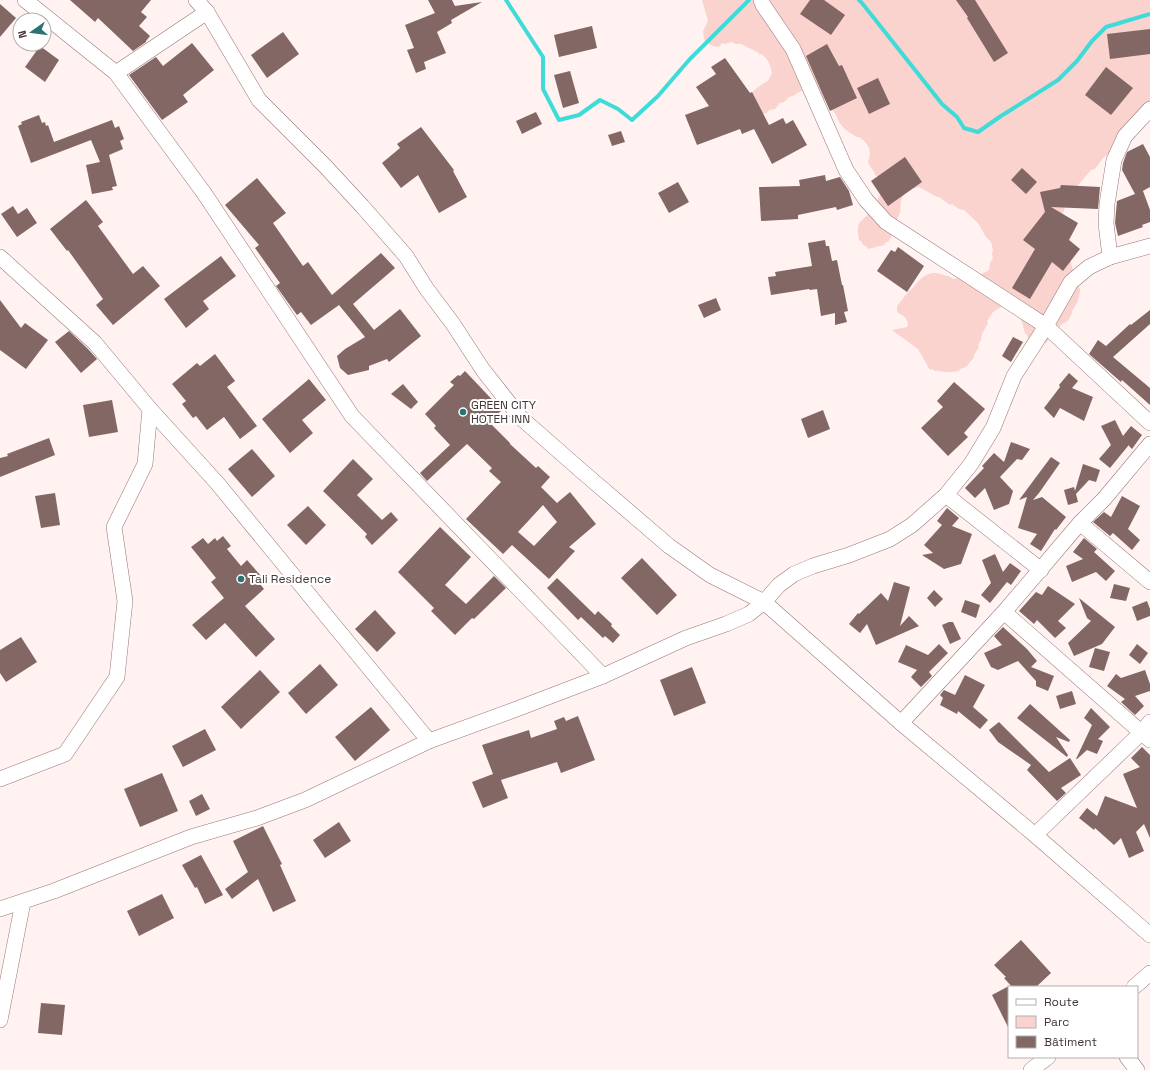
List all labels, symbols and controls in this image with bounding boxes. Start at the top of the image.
north arrow [12,12,52,52]
text: N [15,29,30,40]
place label: GREEN CITY HOTEH INN [471,397,537,427]
marker: GREEN CITY HOTEH INN [458,407,468,417]
place label: Tali Residence [249,571,331,587]
marker: Tali Residence [236,574,246,584]
legend [1008,986,1138,1058]
text: Route [1044,994,1079,1010]
text: Parc [1044,1014,1069,1030]
text: Bâtiment [1044,1034,1097,1050]

